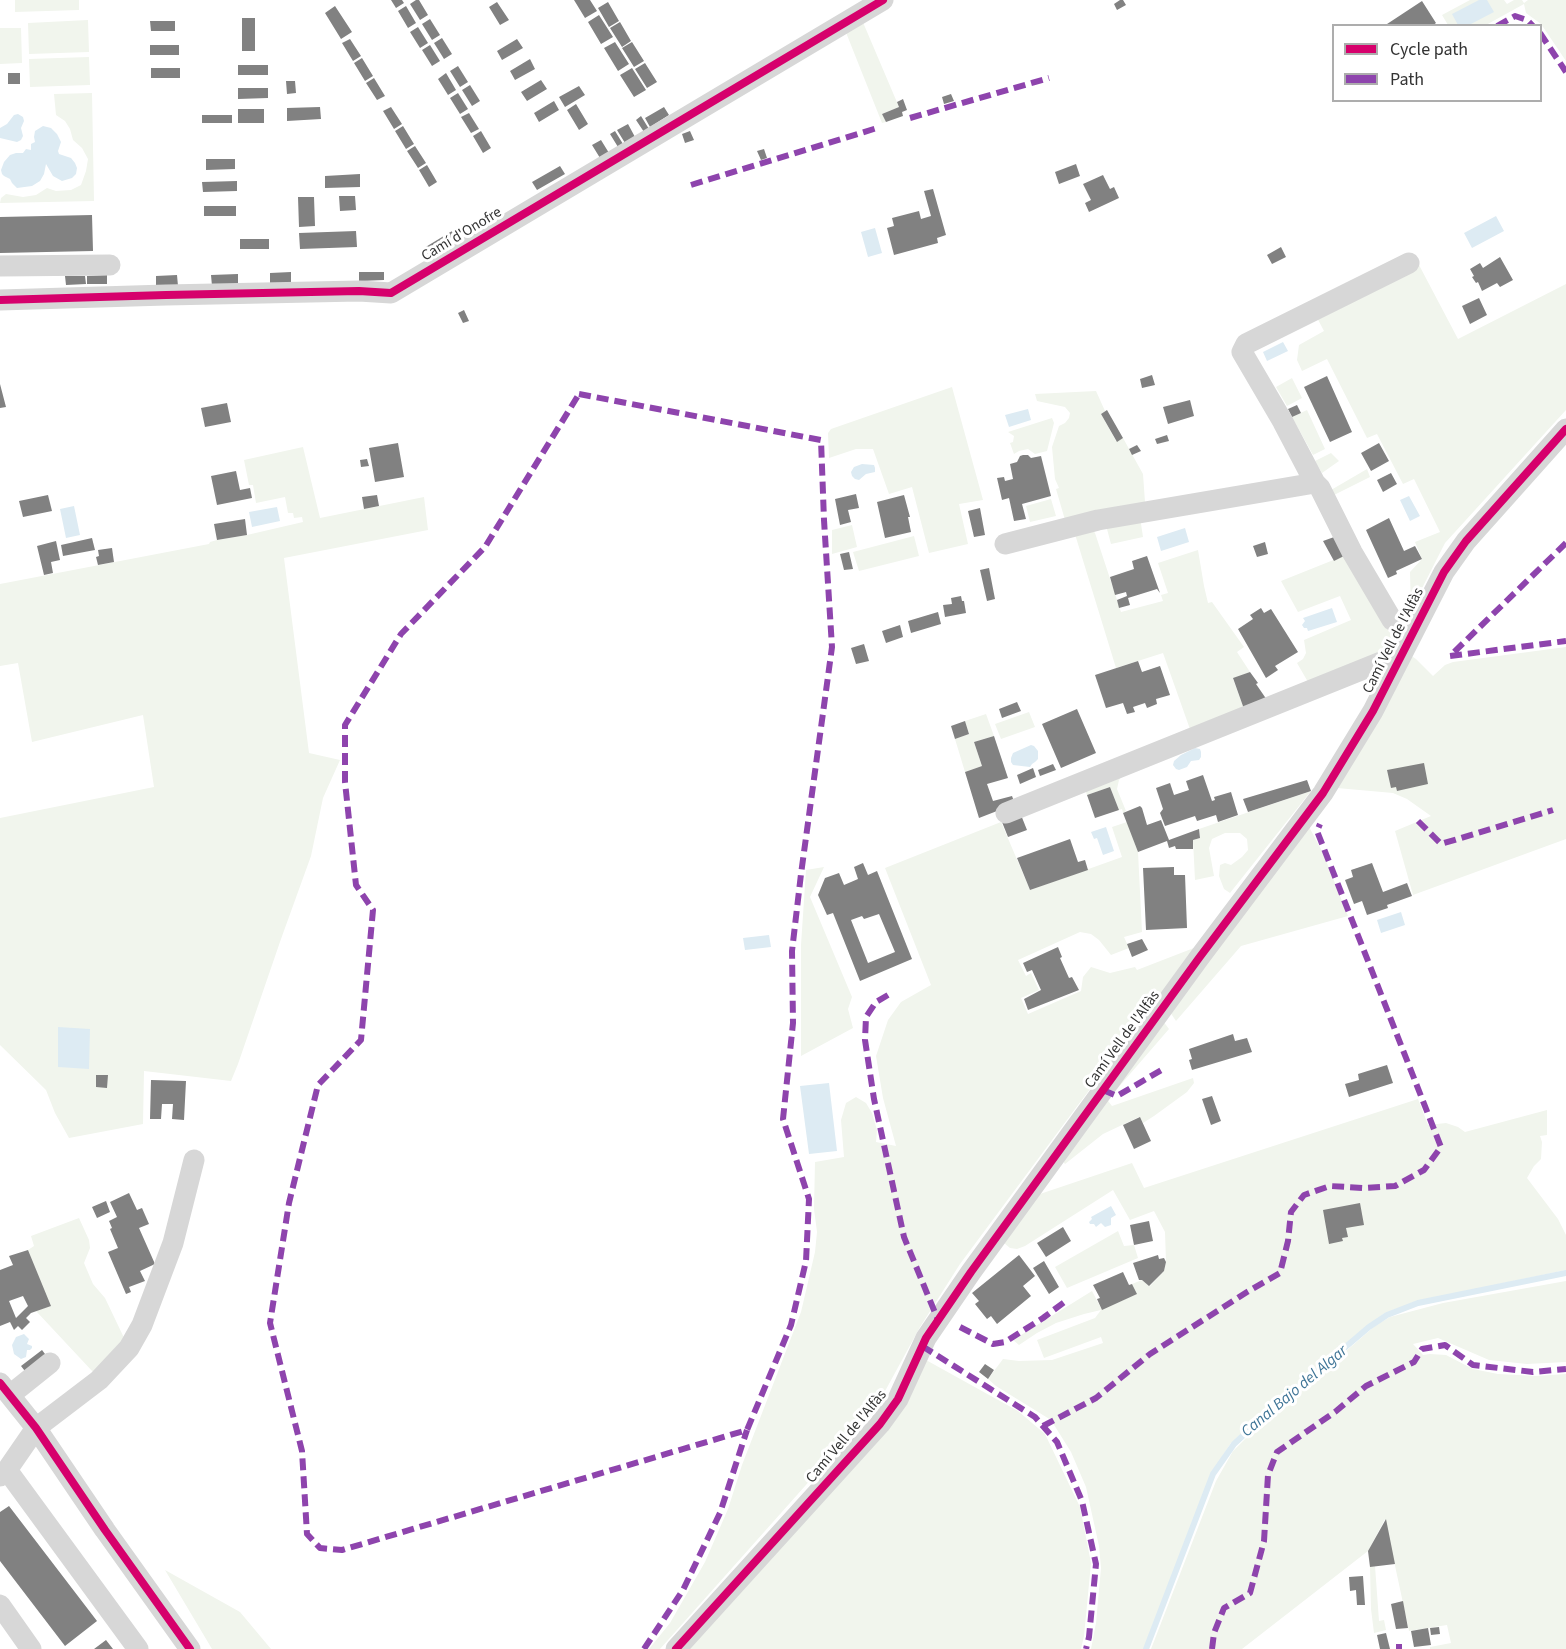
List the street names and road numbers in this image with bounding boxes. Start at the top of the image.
street label: Camí d'Onofre [419,204,505,266]
street label: Camí Vell de l'Alfàs [1360,585,1428,697]
street label: Camí Vell de l'Alfàs [1082,988,1164,1092]
street label: Camí Vell de l'Alfàs [803,1387,891,1487]

